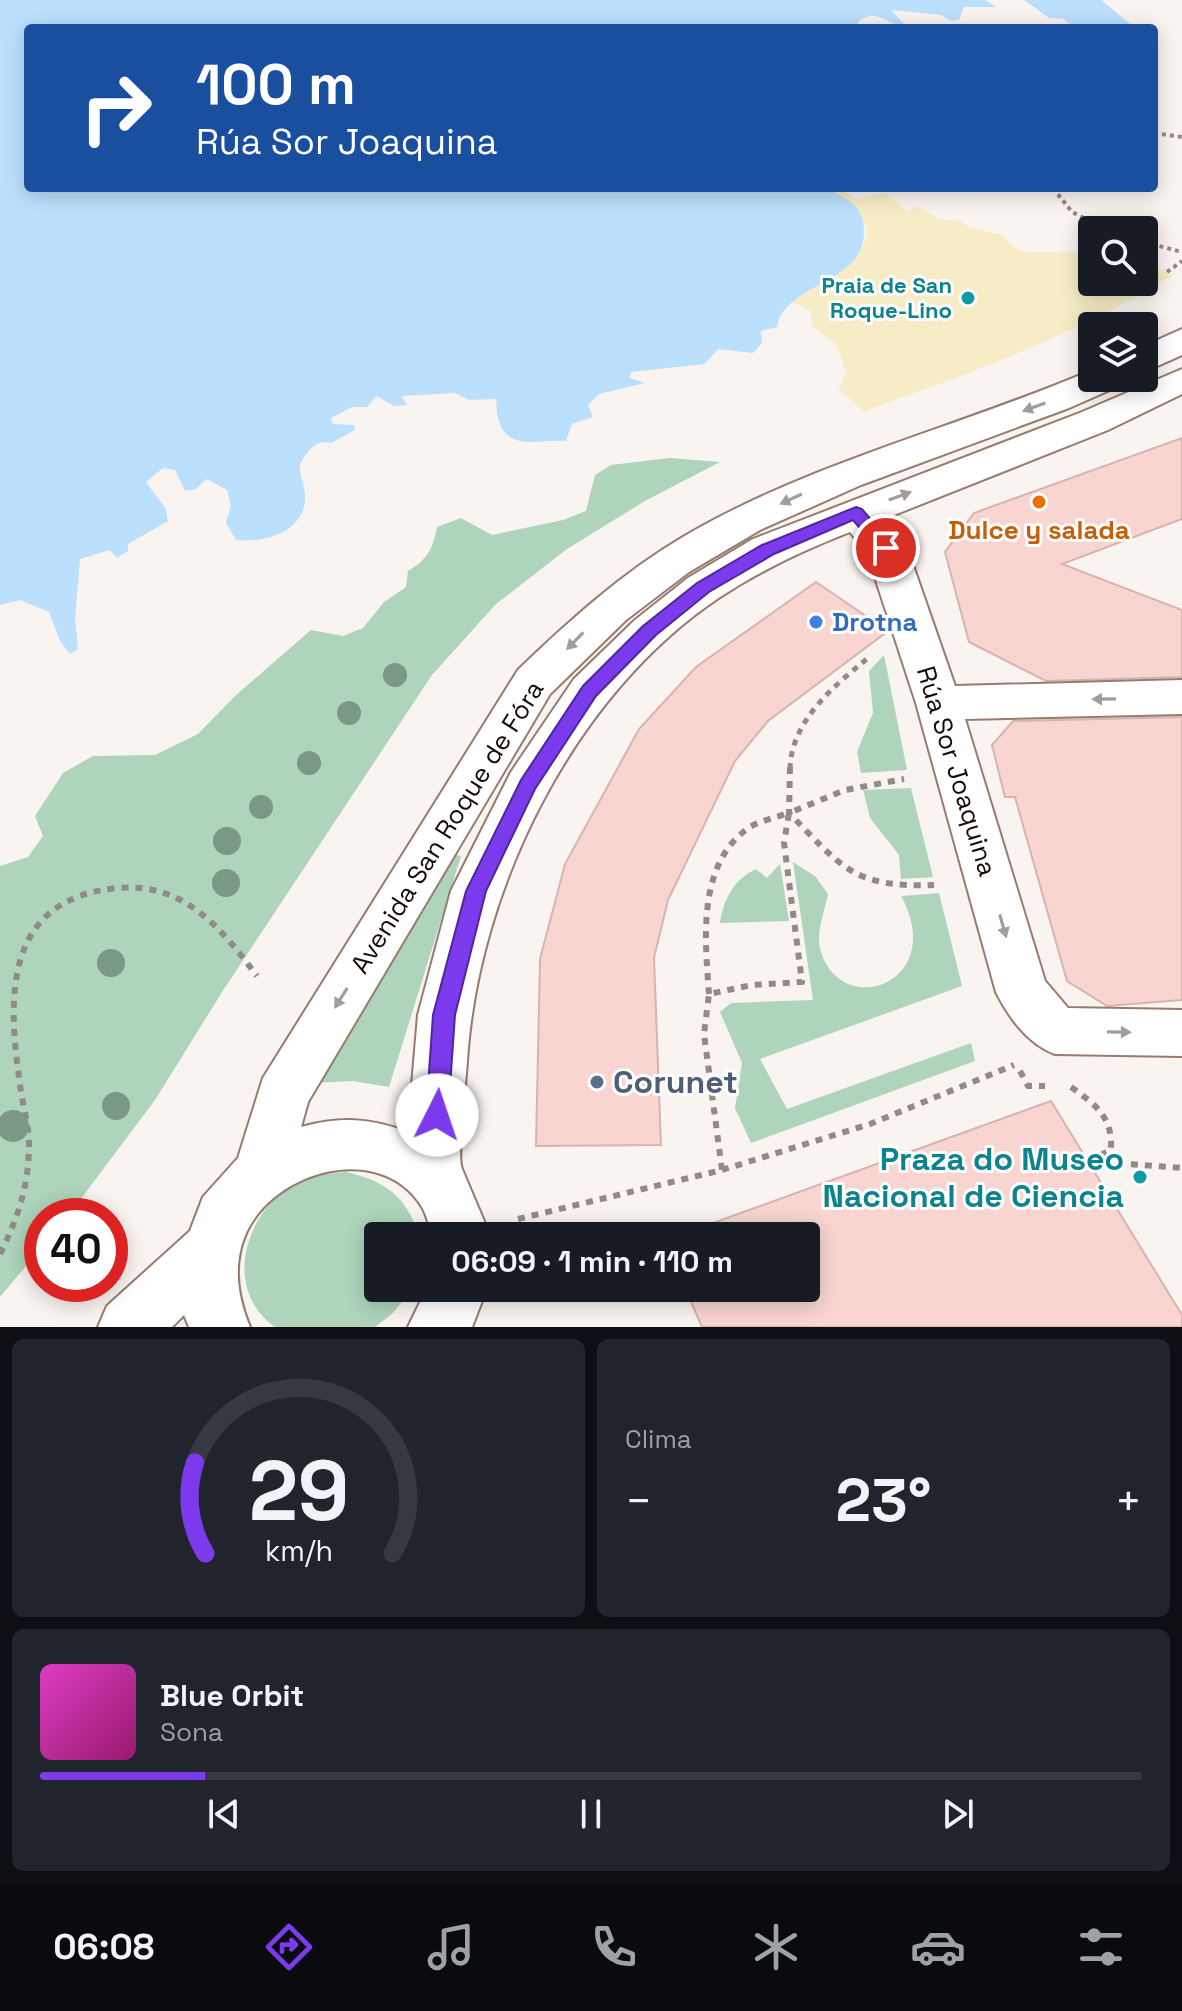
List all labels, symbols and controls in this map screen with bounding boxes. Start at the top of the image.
text: 100 m [196,49,356,120]
icon: right [64,56,168,160]
text: Rúa Sor Joaquina [196,119,498,165]
map controls [1078,216,1158,392]
button: search [1078,216,1158,296]
place label: Praia de San Roque-Lino [821,271,952,324]
marker: Praia de San Roque-Lino [959,289,977,307]
button: layers [1078,312,1158,392]
one-way arrow [1022,401,1046,414]
one-way arrow [888,489,912,502]
one-way arrow [779,492,802,506]
marker: Dulce y salada [1030,493,1048,511]
place label: Dulce y salada [948,513,1130,547]
pin [852,514,920,582]
icon: arrive [864,526,908,570]
place label: Drotna [832,605,918,639]
marker: Drotna [807,613,825,631]
one-way arrow [566,631,585,650]
street label: Rúa Sor Joaquina [909,662,1005,880]
street label: Avenida San Roque de Fóra [343,674,551,980]
one-way arrow [1091,692,1116,705]
one-way arrow [997,914,1010,938]
one-way arrow [335,987,349,1009]
one-way arrow [1107,1025,1132,1038]
place label: Corunet [613,1062,738,1102]
position arrow [395,1073,479,1157]
marker: Corunet [588,1073,606,1091]
place label: Praza do Museo Nacional de Ciencia [823,1139,1124,1216]
marker: Praza do Museo Nacional de Ciencia [1131,1168,1149,1186]
speed limit sign: 40 [24,1198,128,1302]
text: 06:09 · 1 min · 110 m [451,1242,733,1281]
text: Clima [625,1422,692,1456]
text: 29 [248,1438,349,1544]
text: 23° [836,1462,931,1539]
text: − [625,1473,652,1529]
text: + [1115,1473,1142,1529]
text: km/h [264,1533,333,1569]
text: Blue Orbit [160,1676,304,1715]
text: Sona [160,1715,223,1749]
icon: previous [202,1792,246,1836]
icon: pause [569,1792,613,1836]
icon: next [936,1792,980,1836]
icon: directions [261,1919,317,1975]
icon: music [423,1919,479,1975]
icon: phone [586,1919,642,1975]
icon: climate [748,1919,804,1975]
icon: car [910,1919,966,1975]
icon: filters [1073,1919,1129,1975]
text: 06:08 [53,1924,154,1970]

